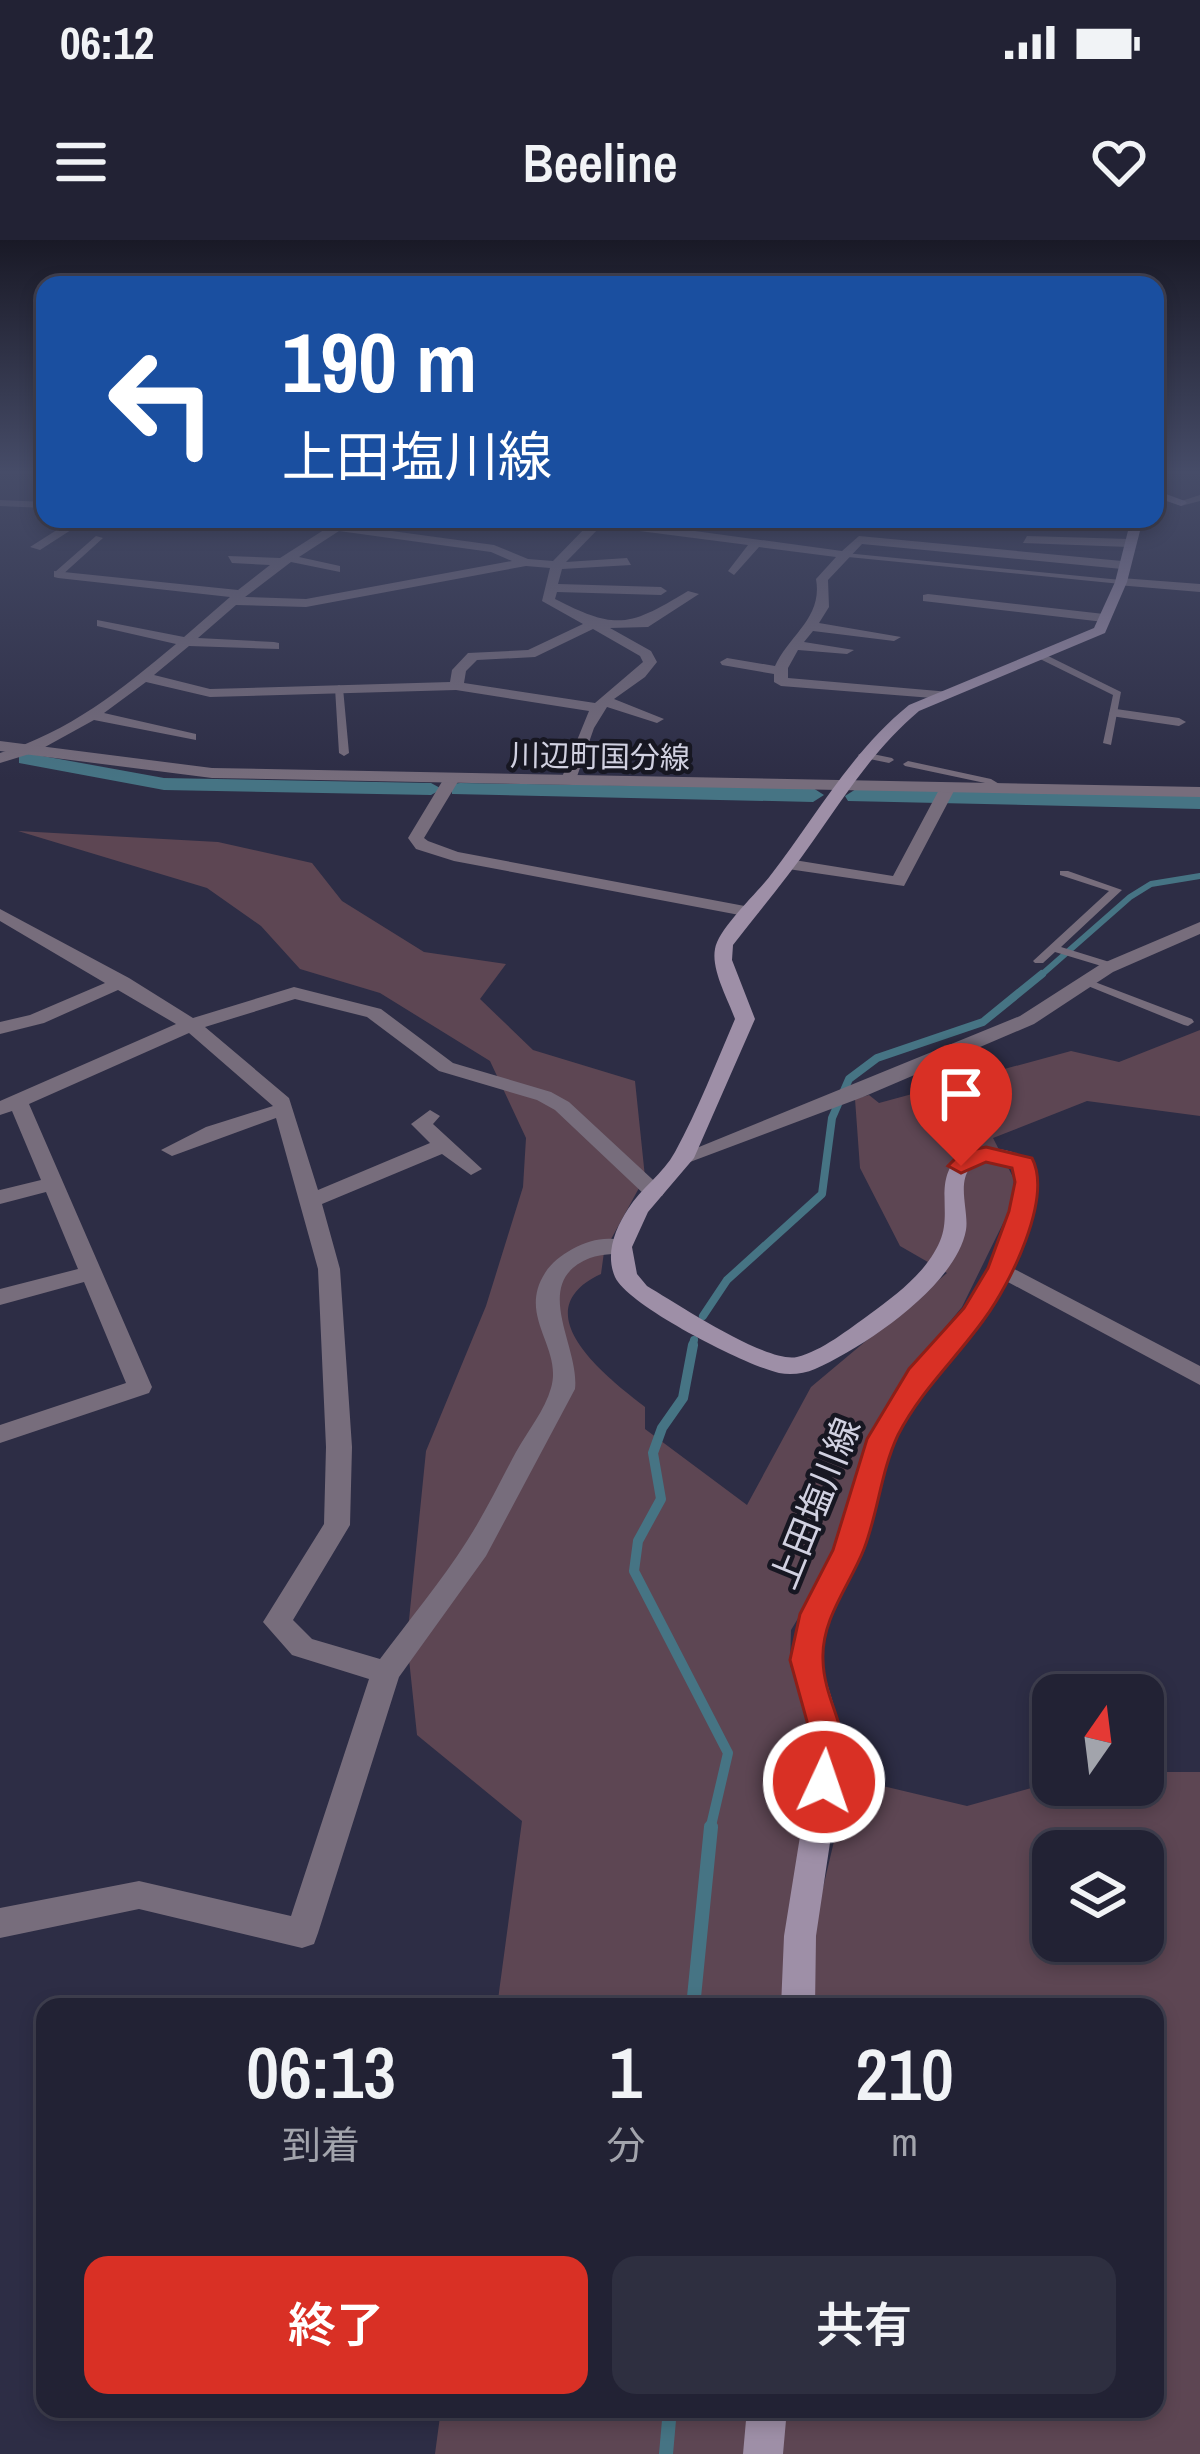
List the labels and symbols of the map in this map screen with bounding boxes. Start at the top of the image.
street label: 川辺町国分線 [510,734,690,778]
pin [910,1043,1012,1166]
street label: 上田塩川線 [759,1411,871,1595]
north arrow [1032,1674,1164,1806]
position arrow [761,1719,887,1845]

